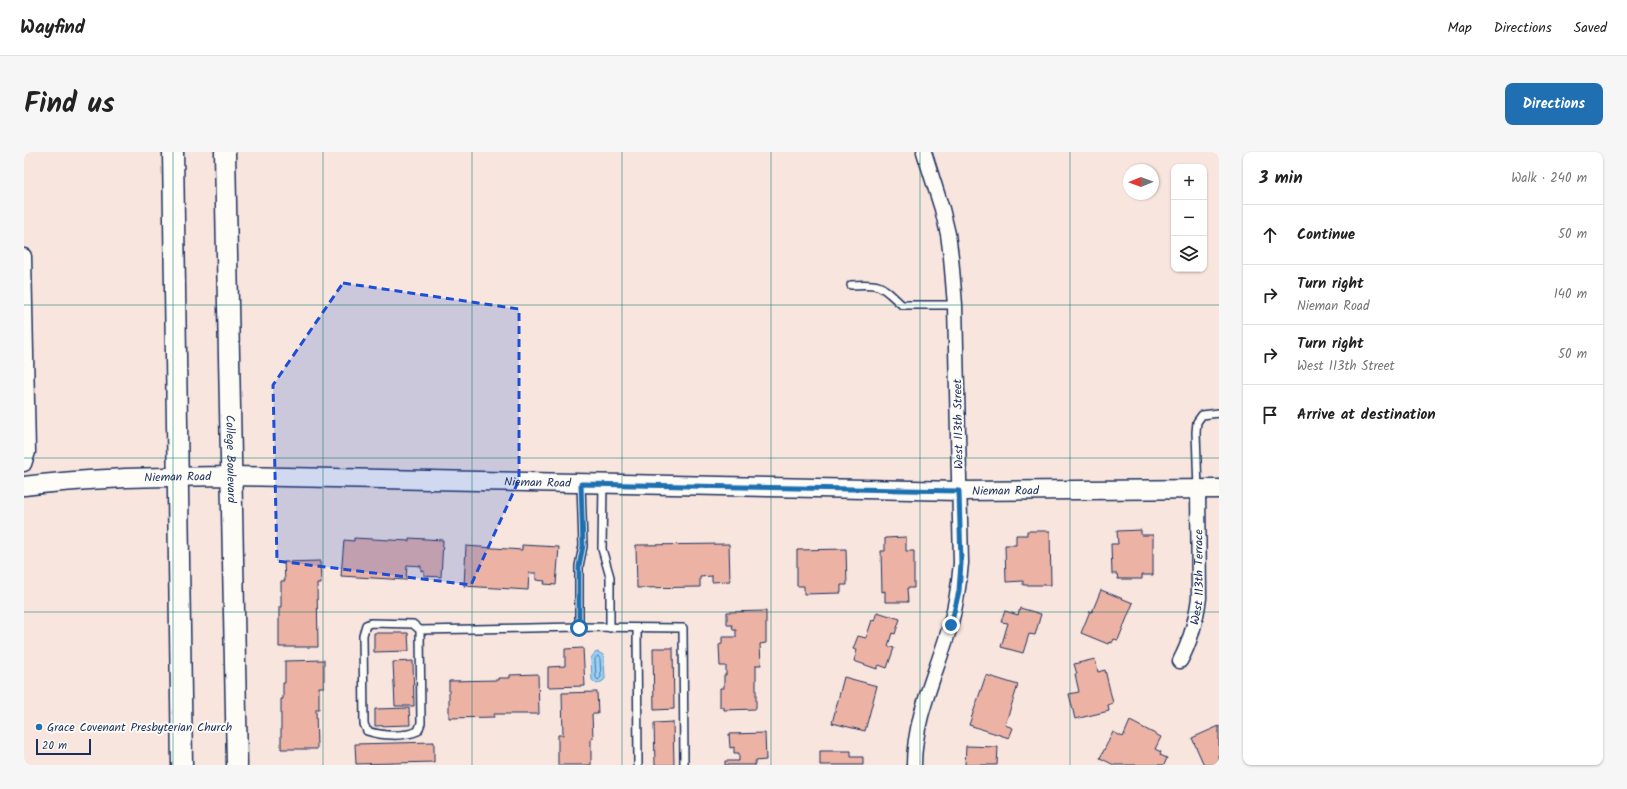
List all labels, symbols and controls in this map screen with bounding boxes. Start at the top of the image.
text: Wayfind [20,13,85,43]
text: Map [1447,17,1472,39]
text: Directions [1494,17,1552,39]
text: Saved [1574,17,1607,39]
text: Find us [24,82,115,127]
button: Directions [1505,83,1603,125]
north arrow [1123,164,1159,200]
map controls [1171,164,1207,272]
button: + [1171,164,1207,200]
text: 3 min [1259,165,1303,192]
text: Walk · 240 m [1511,168,1587,189]
button: − [1171,200,1207,236]
text: Continue [1297,223,1355,247]
icon: ahead [1259,224,1281,246]
text: 50 m [1558,224,1587,245]
button: layers [1171,236,1207,272]
text: Turn right [1297,272,1364,296]
icon: right [1259,284,1281,306]
text: 140 m [1554,284,1587,305]
text: Nieman Road [1297,296,1369,317]
text: Turn right [1297,332,1364,356]
icon: right [1259,344,1281,366]
text: 50 m [1558,344,1587,365]
text: West 113th Street [1297,356,1395,377]
street label: West 113th Street [948,378,969,469]
text: Arrive at destination [1297,403,1436,427]
icon: arrive [1259,404,1281,426]
street label: College Boulevard [220,415,241,504]
street label: Nieman Road [144,467,212,487]
street label: Nieman Road [504,473,572,493]
street label: Nieman Road [972,481,1040,501]
street label: West 113th Terrace [1185,529,1209,627]
route end [942,616,960,634]
route start [570,619,588,637]
place label: Grace Covenant Presbyterian Church [47,718,232,737]
marker: Grace Covenant Presbyterian Church [34,722,44,732]
scale bar [36,737,91,756]
text: 20 m [42,737,67,755]

